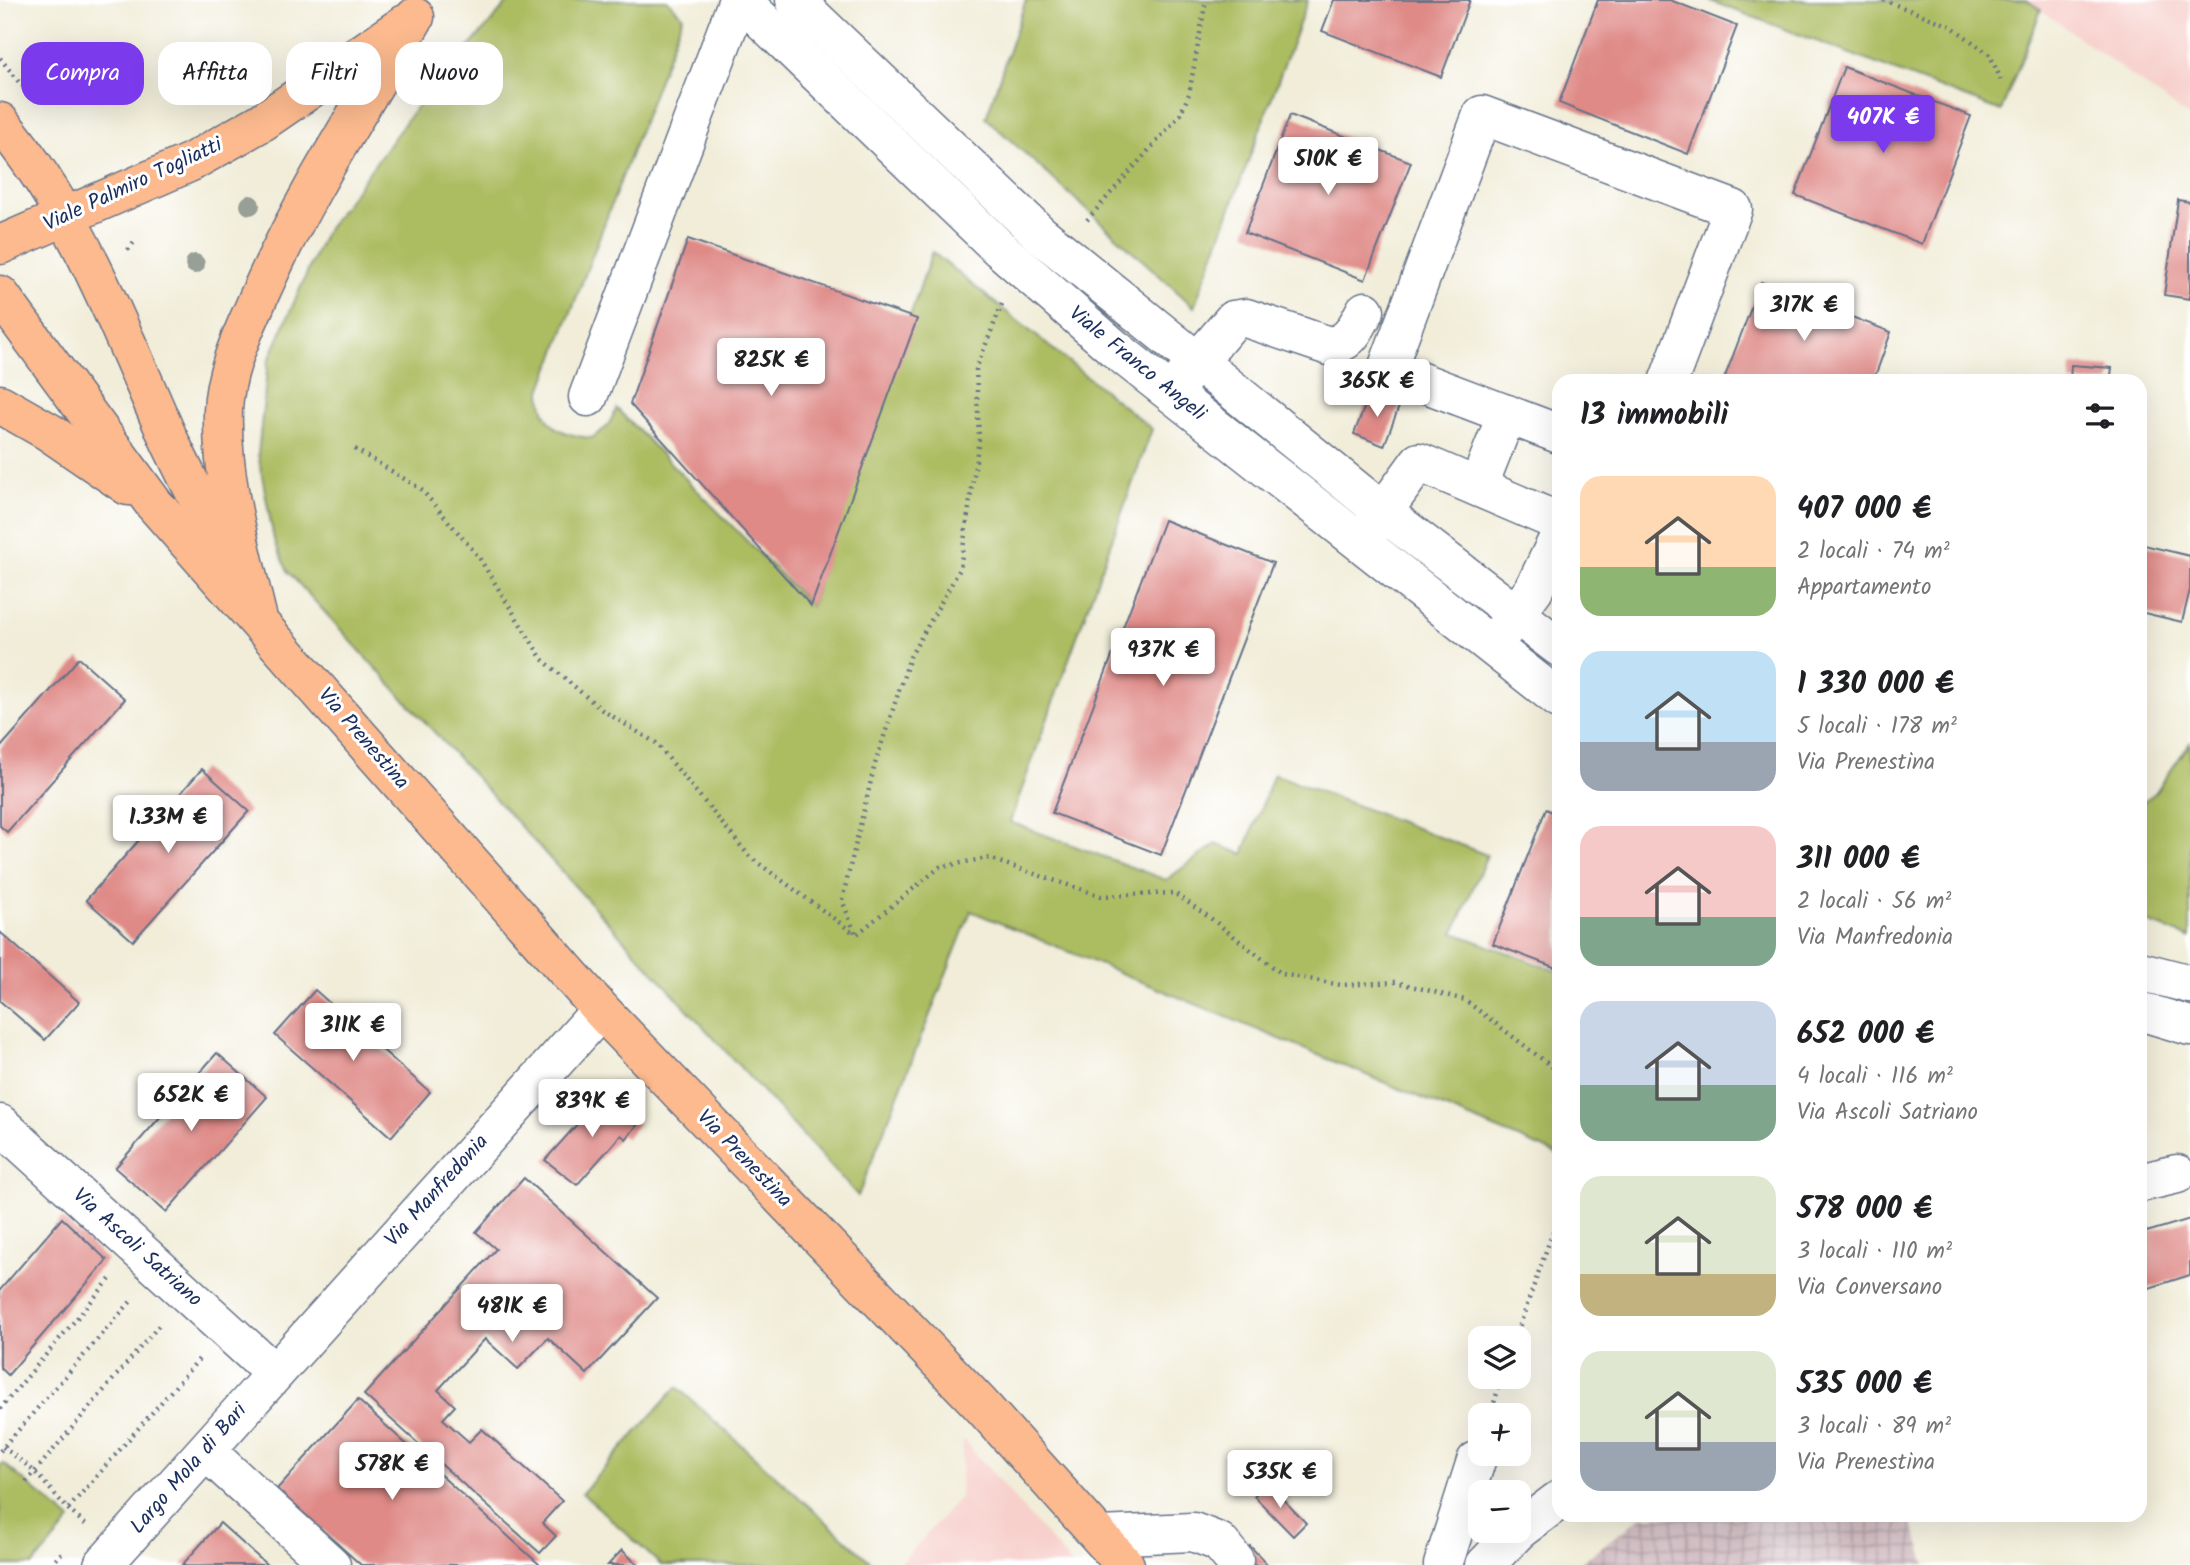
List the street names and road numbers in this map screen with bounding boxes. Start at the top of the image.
street label: Viale Palmiro Togliatti [38,129,229,241]
street label: Viale Franco Angeli [1061,298,1214,431]
street label: Via Prenestina [309,681,417,797]
street label: Via Prenestina [688,1102,800,1216]
street label: Via Manfredonia [377,1127,497,1255]
street label: Via Ascoli Satriano [65,1180,209,1316]
street label: Largo Mola di Bari [123,1395,256,1542]

